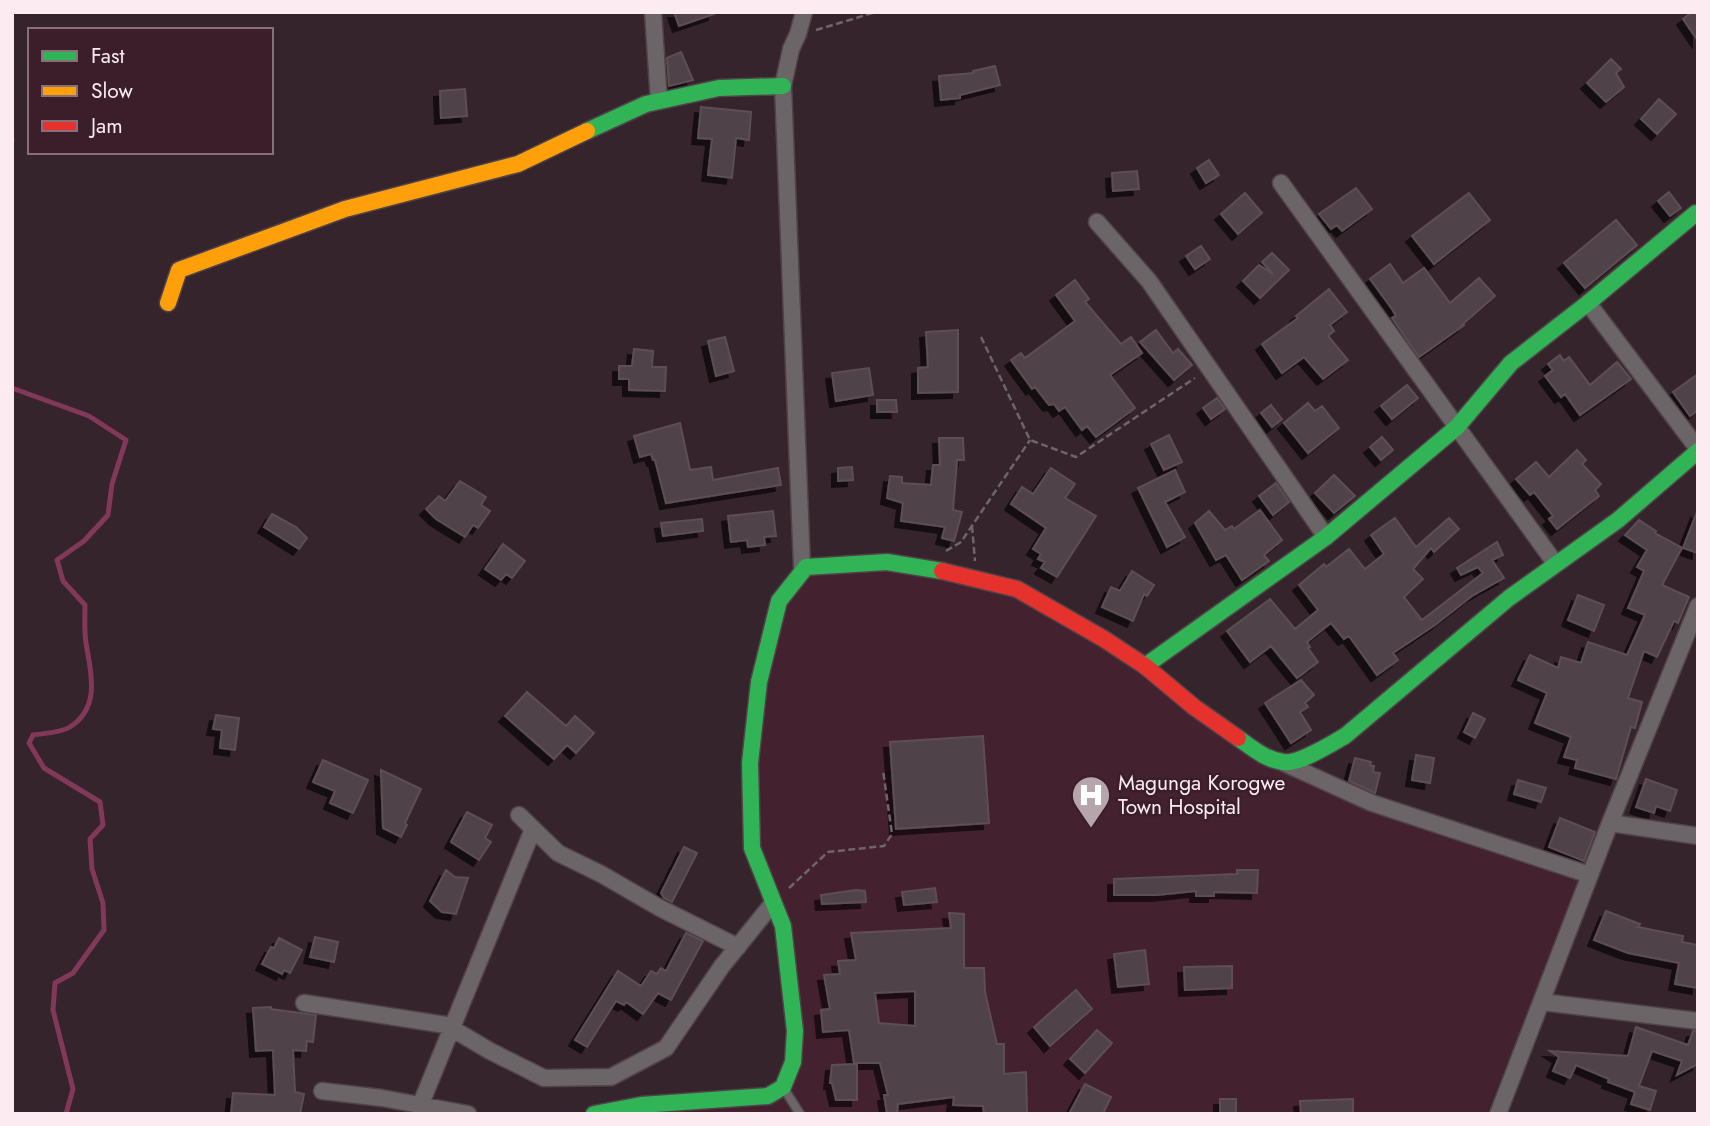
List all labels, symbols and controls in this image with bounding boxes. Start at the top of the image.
legend [28,28,273,154]
text: Fast [91,41,124,71]
text: Slow [91,76,133,106]
text: Jam [88,111,123,141]
place label: Magunga Korogwe Town Hospital [1118,768,1285,822]
hospital icon: Magunga Korogwe Town Hospital [1070,774,1112,829]

